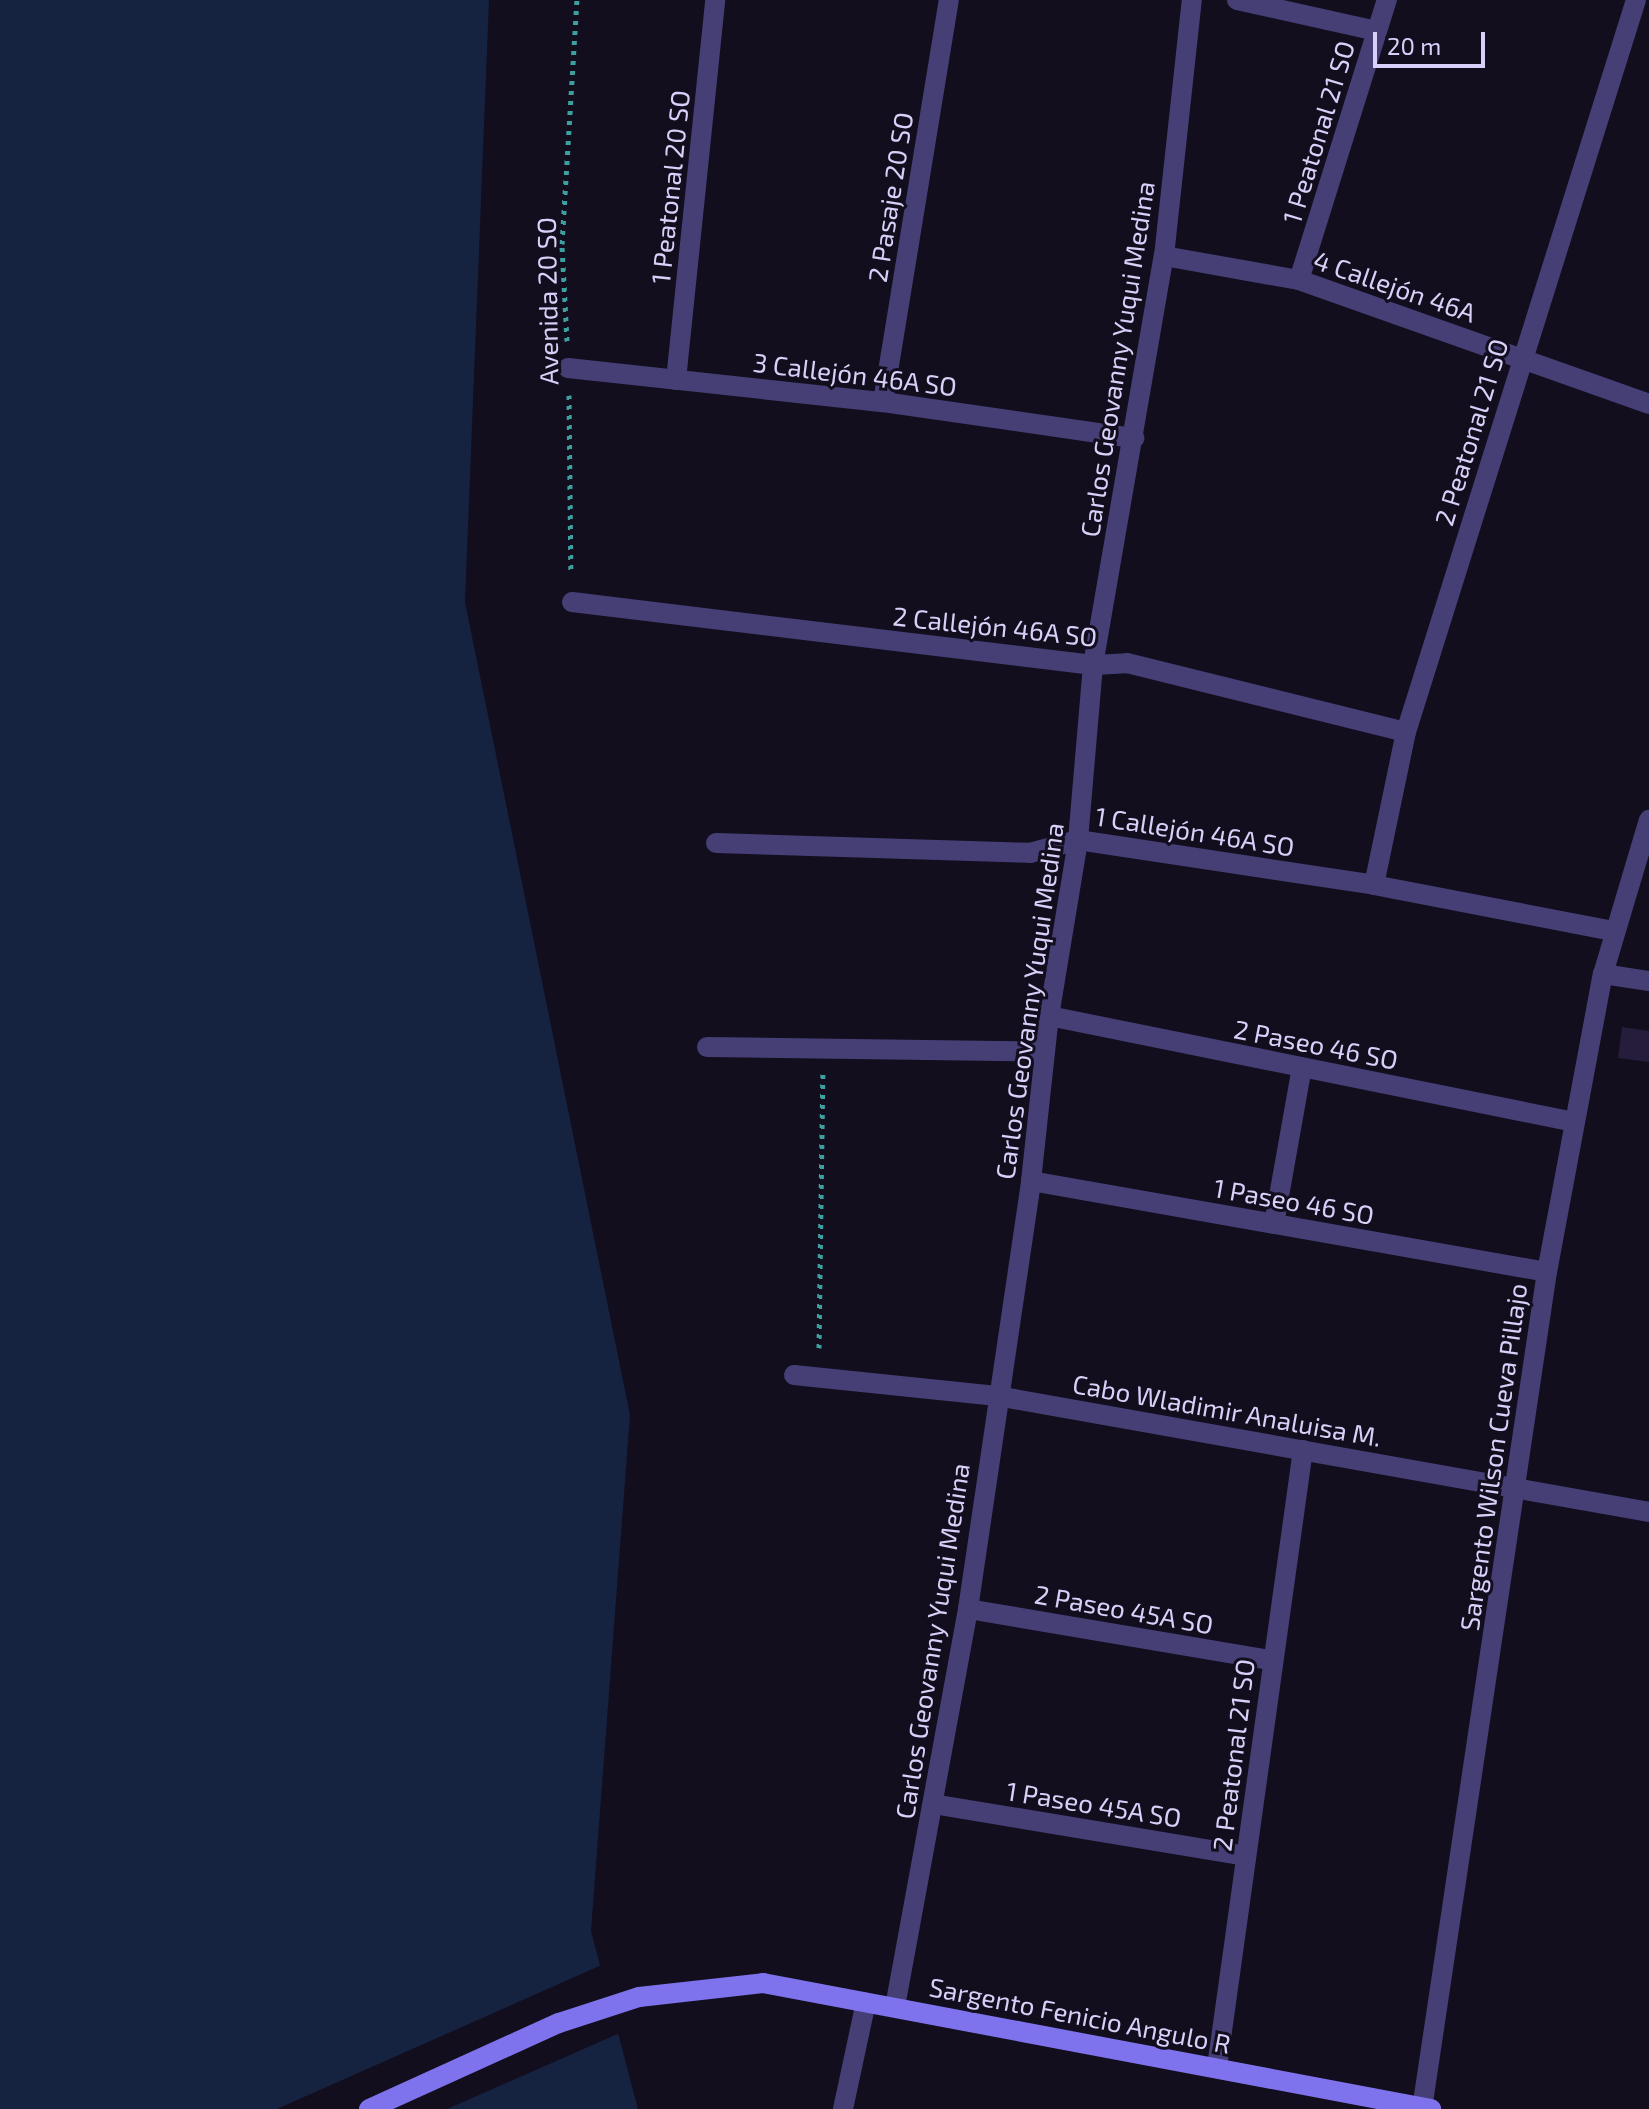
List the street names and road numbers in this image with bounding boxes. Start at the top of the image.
street label: 1 Peatonal 21 SO [1275,37,1361,227]
street label: 1 Peatonal 20 SO [644,88,696,286]
street label: 2 Pasaje 20 SO [861,110,919,284]
street label: Carlos Geovanny Yuqui Medina [1073,178,1161,540]
street label: Avenida 20 SO [530,217,564,385]
street label: 4 Callejón 46A [1310,244,1480,328]
street label: 2 Peatonal 21 SO [1428,335,1514,529]
street label: 3 Callejón 46A SO [751,346,959,402]
street label: 2 Callejón 46A SO [891,600,1099,652]
street label: 1 Callejón 46A SO [1093,800,1297,862]
street label: Carlos Geovanny Yuqui Medina [988,820,1070,1182]
street label: 2 Paseo 46 SO [1231,1013,1401,1075]
street label: 1 Paseo 46 SO [1212,1172,1376,1230]
street label: Sargento Wilson Cueva Pillajo [1453,1281,1533,1633]
street label: Cabo Wladimir Analuisa M. [1069,1367,1385,1453]
street label: Carlos Geovanny Yuqui Medina [888,1460,976,1822]
street label: 2 Paseo 45A SO [1032,1578,1216,1640]
street label: 2 Peatonal 21 SO [1206,1657,1260,1853]
street label: 1 Paseo 45A SO [1004,1775,1184,1833]
street label: Sargento Fenicio Angulo R [926,1970,1234,2060]

